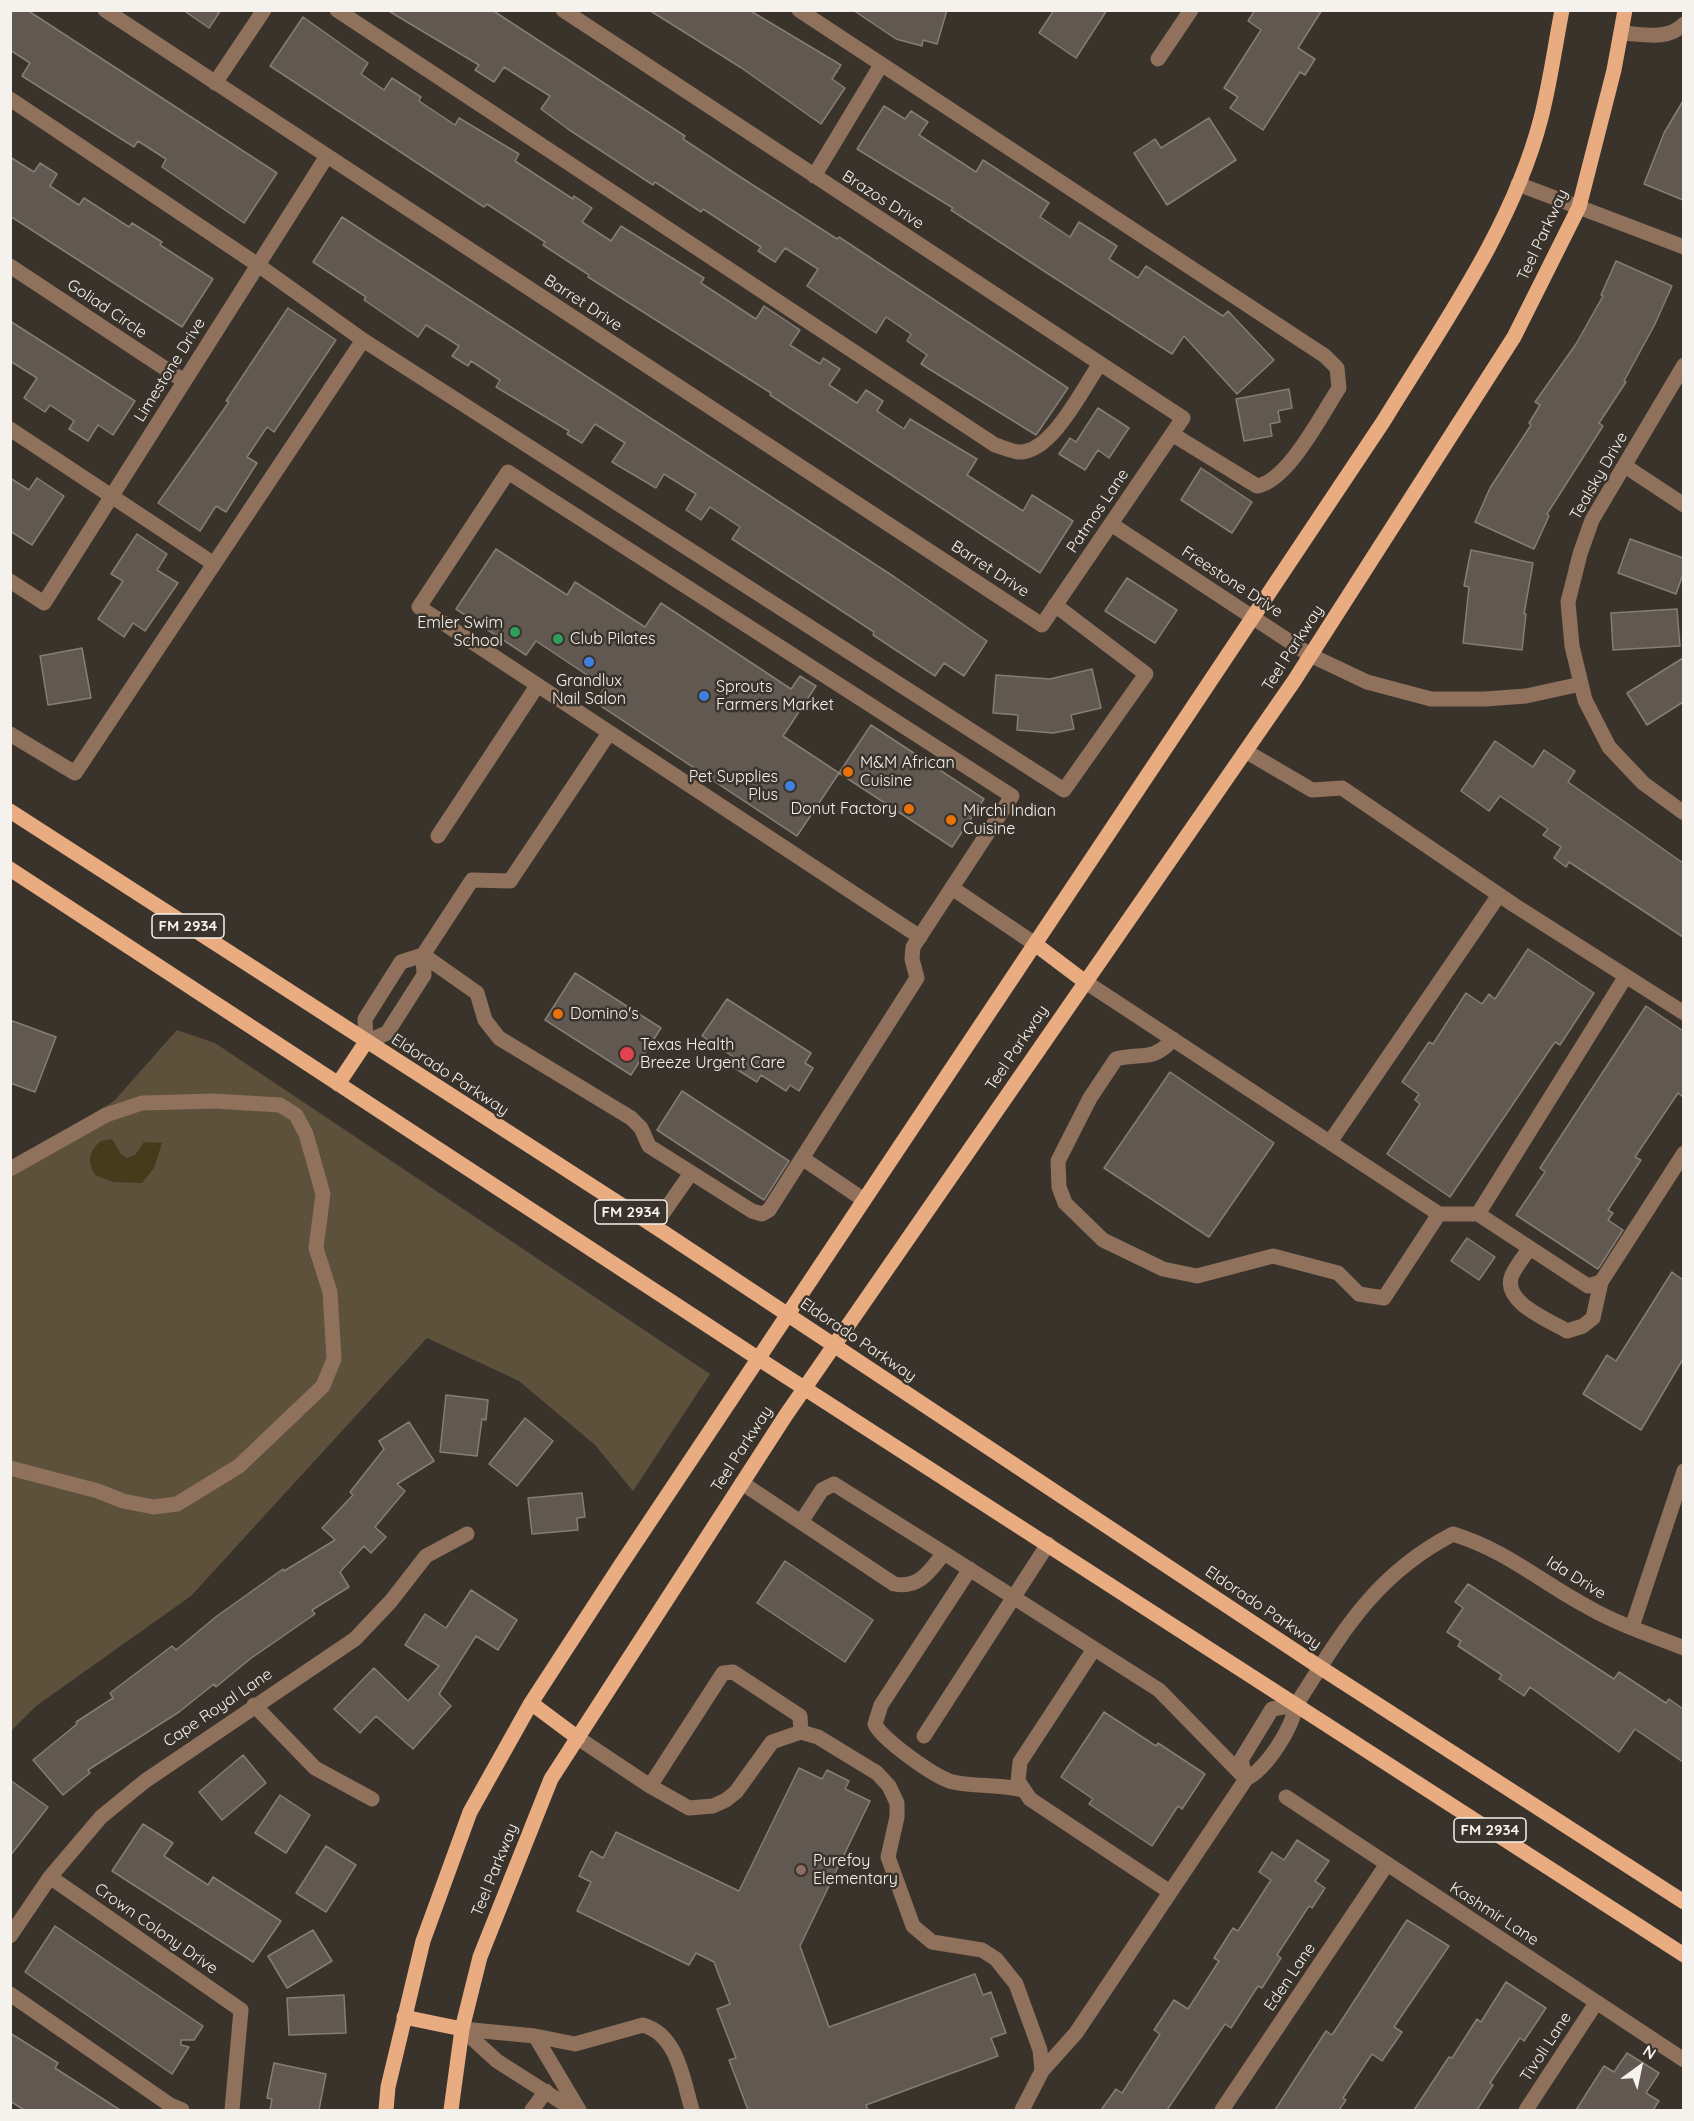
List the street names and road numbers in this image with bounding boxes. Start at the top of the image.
street label: Brazos Drive [839,166,927,234]
street label: Teel Parkway [1513,186,1573,284]
street label: Barret Drive [540,271,626,335]
street label: Goliad Circle [63,275,151,343]
street label: Limestone Drive [130,314,210,426]
street label: Tealsky Drive [1566,429,1632,523]
street label: Patmos Lane [1063,465,1133,557]
street label: Barret Drive [947,537,1033,601]
street label: Freestone Drive [1178,542,1286,622]
street label: Teel Parkway [1258,601,1328,695]
road number: FM 2934 [152,914,224,938]
street label: Teel Parkway [981,1002,1053,1094]
street label: Eldorado Parkway [388,1030,512,1120]
road number: FM 2934 [595,1200,667,1224]
street label: Eldorado Parkway [796,1294,920,1386]
street label: Teel Parkway [707,1402,777,1496]
street label: Ida Drive [1543,1552,1609,1604]
street label: Eldorado Parkway [1201,1562,1325,1654]
street label: Cape Royal Lane [160,1665,276,1751]
road number: FM 2934 [1454,1818,1526,1842]
street label: Teel Parkway [468,1821,522,1919]
street label: Kashmir Lane [1446,1878,1542,1950]
street label: Crown Colony Drive [91,1879,221,1979]
street label: Eden Lane [1260,1939,1320,2015]
street label: Tivoli Lane [1516,2009,1576,2085]

